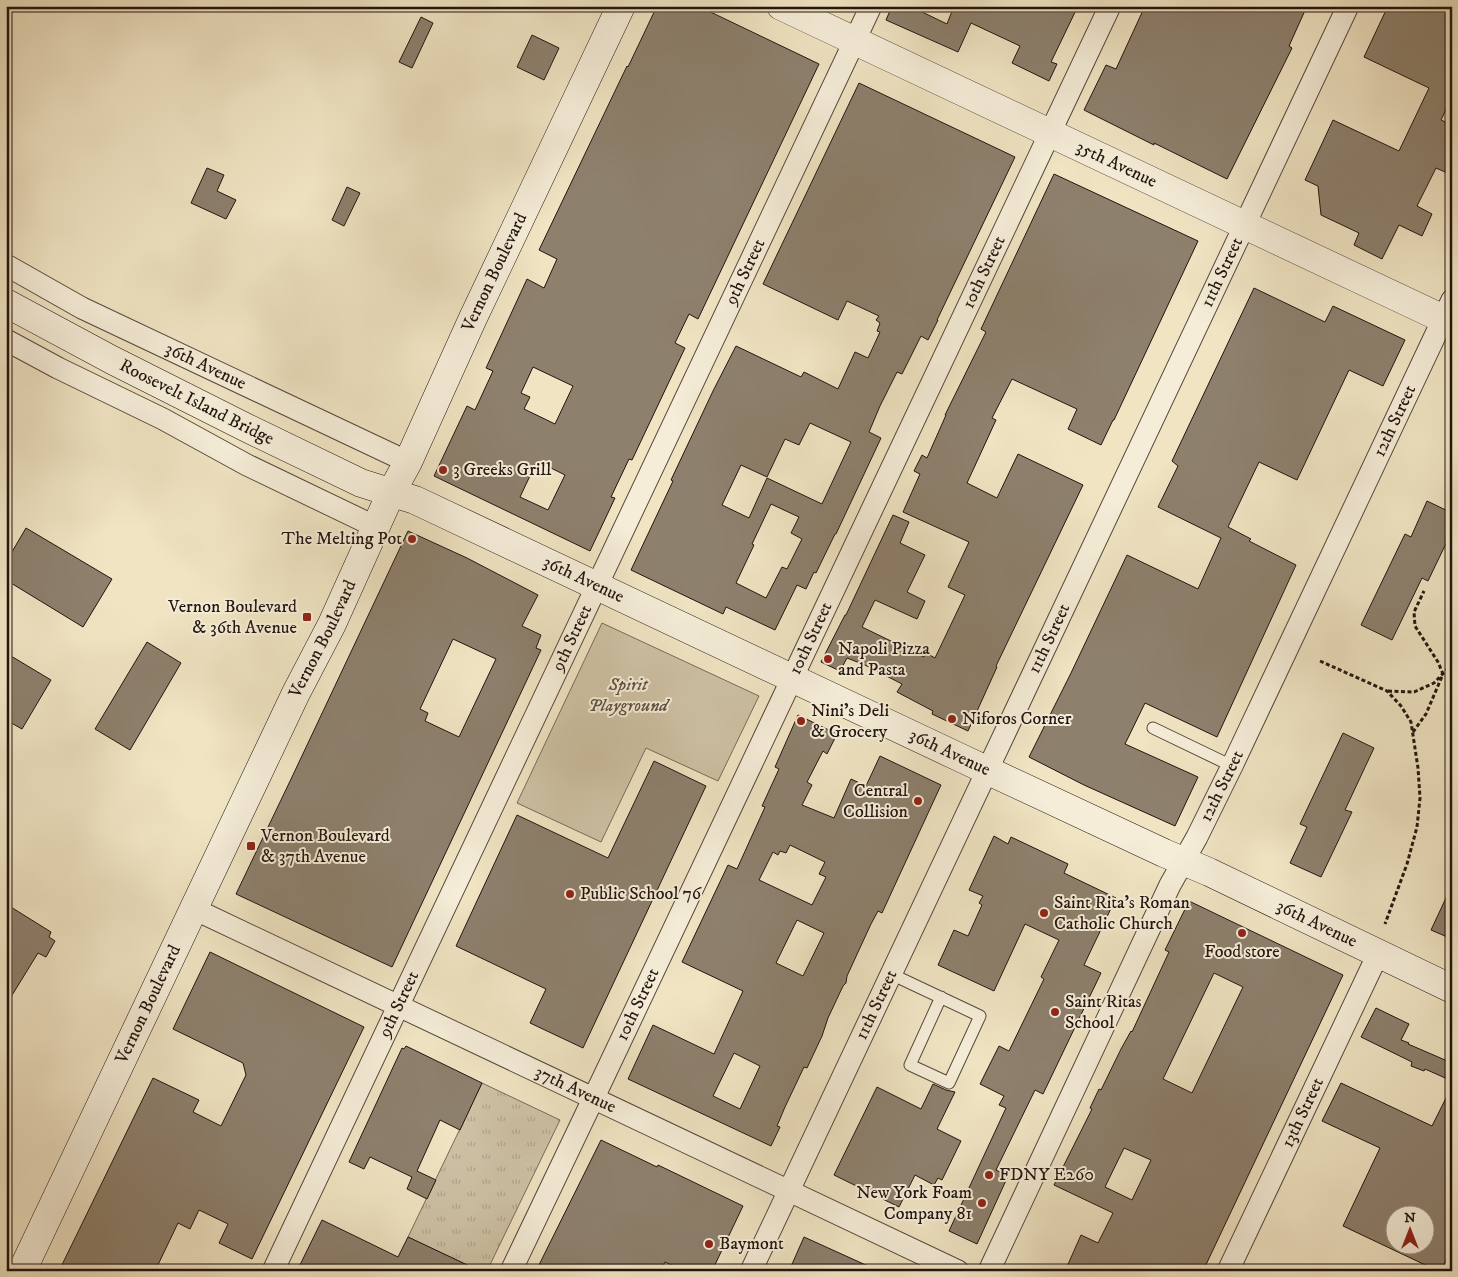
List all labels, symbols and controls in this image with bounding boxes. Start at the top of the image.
street label: 35th Avenue [1073,136,1160,193]
street label: Vernon Boulevard [457,209,532,336]
street label: 10th Street [957,232,1011,312]
street label: 11th Street [1196,234,1248,311]
street label: 9th Street [720,235,770,310]
street label: 36th Avenue [161,338,250,395]
street label: Roosevelt Island Bridge [116,355,277,450]
street label: 12th Street [1368,381,1421,461]
place label: 3 Greeks Grill [453,459,552,481]
marker: 3 Greeks Grill [437,464,449,476]
place label: The Melting Pot [282,528,402,550]
marker: The Melting Pot [406,533,418,545]
street label: 36th Avenue [539,551,628,608]
street label: Vernon Boulevard [284,577,361,703]
place label: Vernon Boulevard & 36th Avenue [167,596,297,639]
street label: 10th Street [784,598,838,678]
street label: 11th Street [1023,600,1075,677]
street label: 9th Street [547,601,597,676]
marker: Vernon Boulevard & 36th Avenue [301,611,313,623]
place label: Napoli Pizza and Pasta [838,638,930,681]
marker: Napoli Pizza and Pasta [822,653,834,665]
park label: Spirit Playground [588,674,670,717]
place label: Nini's Deli & Grocery [811,700,889,743]
place label: Niforos Corner [962,708,1072,730]
marker: Niforos Corner [946,713,958,725]
marker: Nini's Deli & Grocery [795,715,807,727]
street label: 36th Avenue [906,724,994,781]
street label: 12th Street [1195,747,1249,826]
place label: Central Collision [843,780,909,823]
marker: Central Collision [912,795,924,807]
place label: Vernon Boulevard & 37th Avenue [260,825,390,868]
marker: Vernon Boulevard & 37th Avenue [245,840,257,852]
place label: Public School 76 [580,883,702,905]
marker: Public School 76 [564,888,576,900]
place label: Saint Rita's Roman Catholic Church [1054,892,1191,935]
street label: 36th Avenue [1273,895,1361,953]
marker: Saint Rita's Roman Catholic Church [1038,907,1050,919]
marker: Food store [1236,927,1248,939]
street label: Vernon Boulevard [110,941,186,1068]
place label: Food store [1204,941,1280,963]
street label: 10th Street [611,965,664,1045]
street label: 11th Street [851,966,903,1044]
street label: 9th Street [374,967,424,1042]
place label: Saint Ritas School [1065,991,1142,1034]
marker: Saint Ritas School [1049,1006,1061,1018]
street label: 37th Avenue [531,1061,619,1118]
street label: 13th Street [1277,1074,1329,1151]
place label: FDNY E260 [999,1164,1094,1186]
marker: FDNY E260 [983,1169,995,1181]
place label: New York Foam Company 81 [856,1182,972,1225]
marker: New York Foam Company 81 [976,1197,988,1209]
north arrow [1386,1204,1436,1254]
text: N [1404,1209,1416,1227]
place label: Baymont [719,1233,784,1255]
marker: Baymont [703,1238,715,1250]

